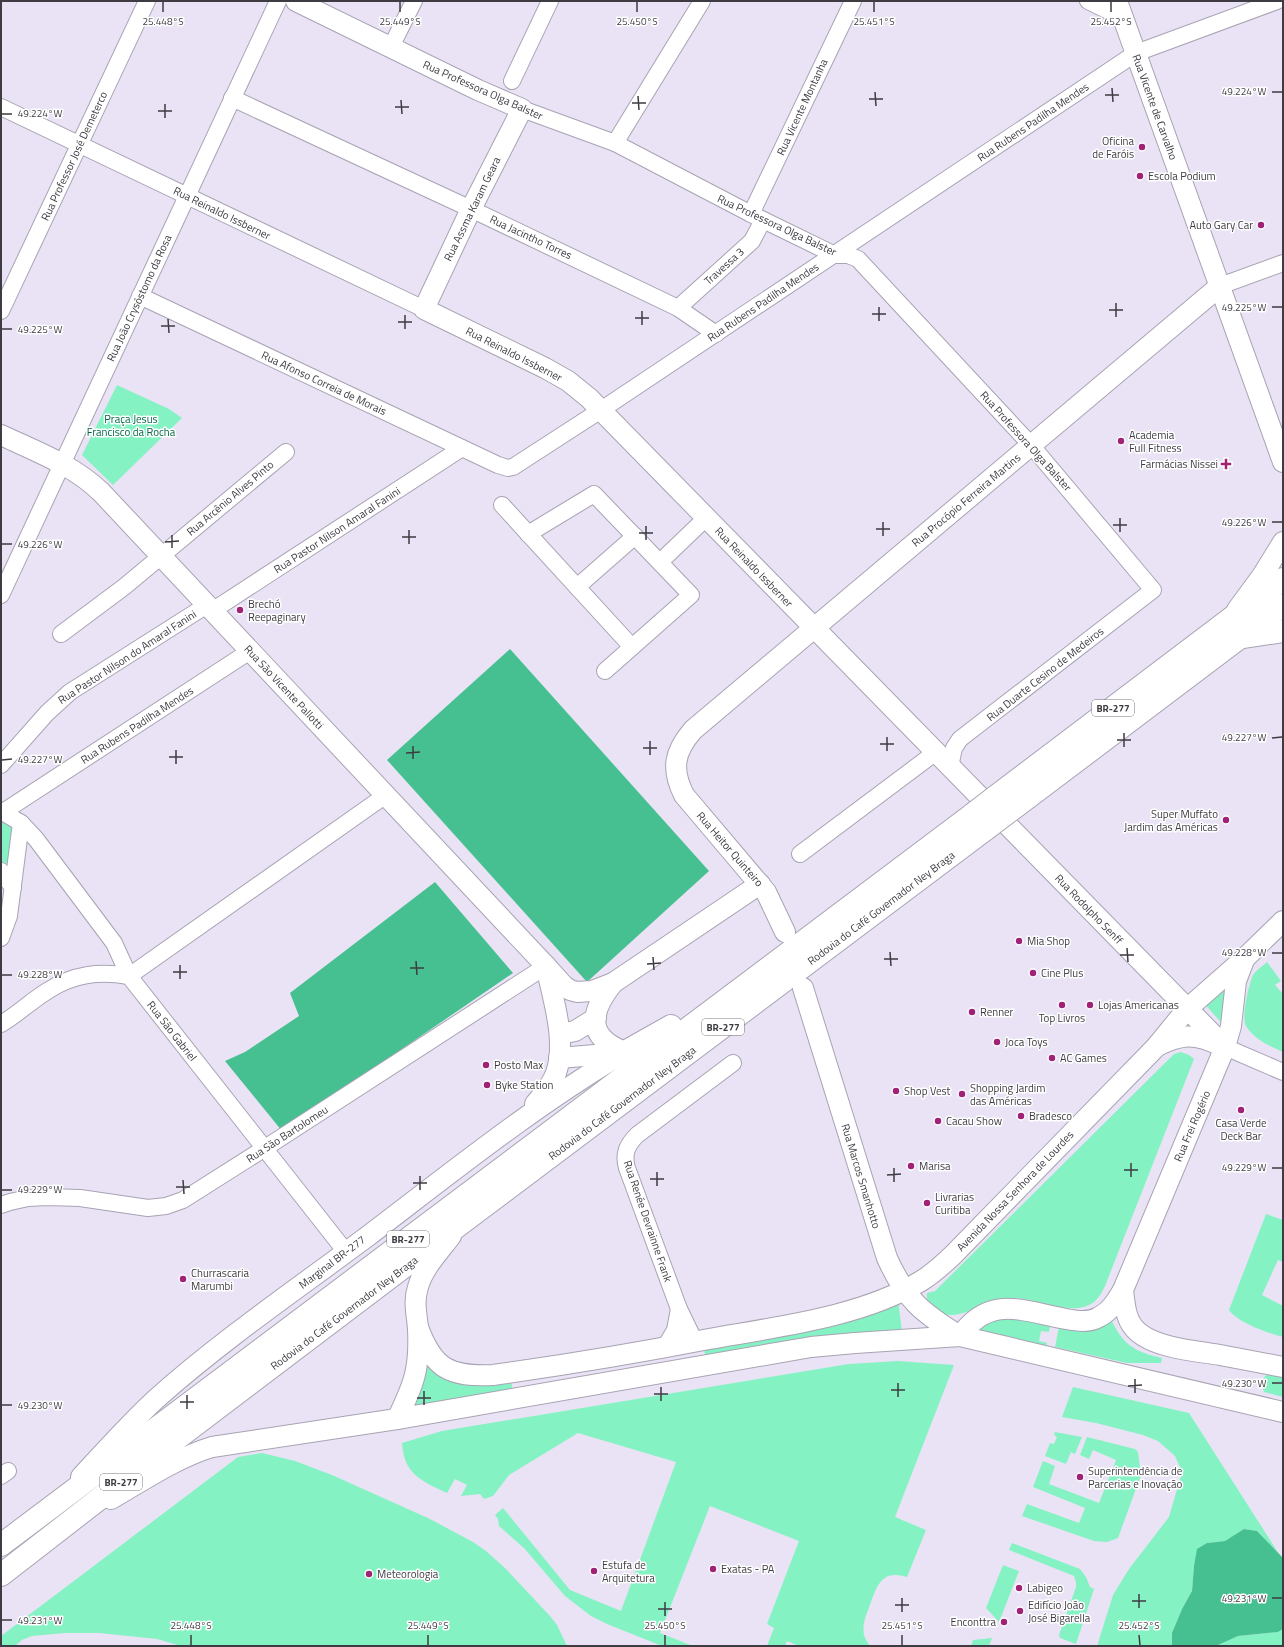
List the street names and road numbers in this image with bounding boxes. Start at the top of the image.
street label: Rua Vicente de Carvalho [1128,52,1182,162]
street label: Rua Professora Olga Balster [420,56,546,124]
street label: Rua Vicente Montanha [773,56,832,158]
street label: Rua Rubens Padilha Mendes [974,79,1092,165]
street label: Rua Professor José Demeterco [37,89,111,223]
street label: Rua Assma Karam Geara [440,154,504,264]
street label: Rua Reinaldo Issberner [171,182,274,244]
street label: Rua Professora Olga Balster [715,190,839,260]
street label: Rua Jacintho Torres [487,211,575,263]
street label: Rua João Crysóstomo da Rosa [103,232,176,364]
street label: Travessa 3 [700,244,748,288]
street label: Rua Rubens Padilha Mendes [704,259,822,345]
street label: Rua Reinaldo Issberner [463,323,565,385]
street label: Rua Afonso Correia de Morais [259,347,389,419]
street label: Rua Professora Olga Balster [977,387,1076,495]
street label: Rua Procópio Ferreira Martins [908,450,1024,550]
street label: Rua Arcênio Alves Pinto [183,457,277,539]
street label: Rua Pastor Nilson Amaral Fanini [270,483,404,577]
street label: Rua Reinaldo Issberner [711,523,797,611]
street label: Rua Pastor Nilson do Amaral Fanini [55,606,199,708]
street label: Rua Duarte Cesino de Medeiros [983,623,1107,725]
street label: Rua São Vicente Pallotti [241,641,327,733]
street label: Rua Rubens Padilha Mendes [77,682,197,768]
road number: BR-277 [1092,700,1134,716]
street label: Rua Heitor Quinteiro [693,808,767,890]
street label: Rodovia do Café Governador Ney Braga [804,847,958,969]
street label: Rua Rodolpho Senff [1051,870,1127,948]
street label: Rua São Gabriel [143,997,201,1065]
road number: BR-277 [702,1019,744,1035]
street label: Rodovia do Café Governador Ney Braga [545,1042,699,1164]
street label: Rua Frei Rogério [1170,1088,1214,1164]
street label: Rua São Bartolomeu [243,1101,331,1167]
street label: Rua Marcos Smanhotto [837,1122,885,1231]
street label: Avenida Nossa Senhora de Lourdes [953,1127,1077,1255]
street label: Rua Renée Devrainne Frank [620,1158,677,1285]
road number: BR-277 [387,1231,429,1247]
street label: Marginal BR-277 [295,1232,369,1292]
street label: Rodovia do Café Governador Ney Braga [267,1252,421,1374]
road number: BR-277 [100,1474,142,1490]

